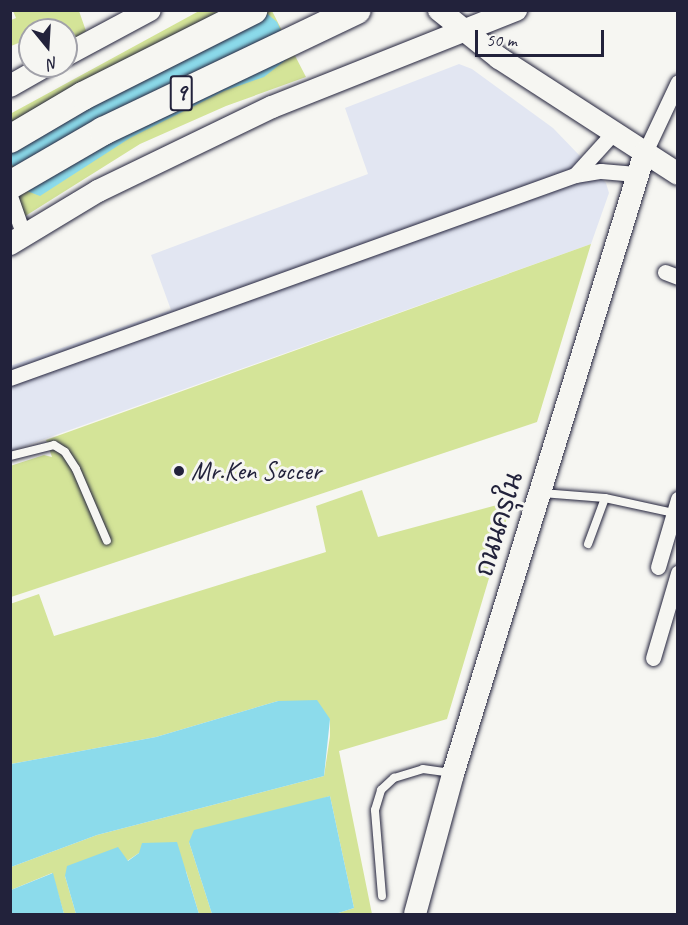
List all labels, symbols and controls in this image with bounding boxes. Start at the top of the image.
north arrow [18,18,78,78]
scale bar [478,18,607,56]
text: 50 m [486,29,517,51]
text: N [45,52,61,74]
road number: 9 [169,72,193,114]
place label: Mr.Ken Soccer [191,455,320,487]
marker: Mr.Ken Soccer [172,464,186,478]
street label: ถนนครุใน [468,468,530,580]

